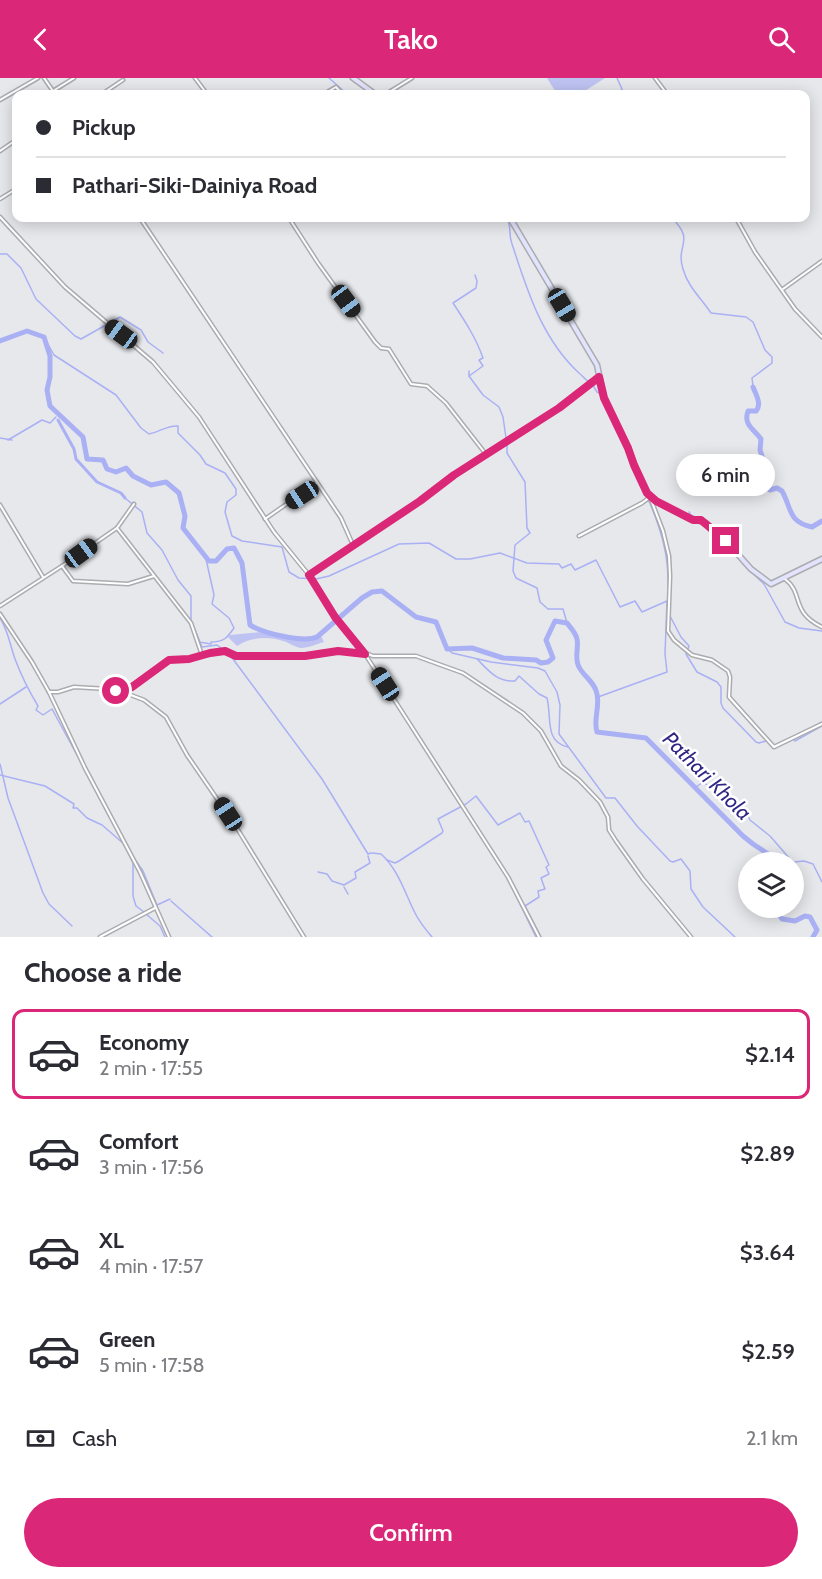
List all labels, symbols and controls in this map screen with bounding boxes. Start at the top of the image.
icon: back [24,23,57,56]
text: Tako [384,23,438,56]
icon: search [765,23,798,56]
text: Pickup [72,114,136,141]
text: Pathari-Siki-Dainiya Road [72,172,317,199]
car [328,281,364,321]
car [545,285,579,325]
car [101,316,141,352]
callout: 6 min [676,454,776,496]
text: 6 min [701,463,750,487]
car [282,478,322,512]
route end [712,527,739,554]
car [61,535,101,571]
car [368,664,402,704]
route start [102,677,129,704]
water label: Pathari Khola [658,726,757,825]
car [211,794,245,834]
map controls [738,852,804,918]
button: layers [738,852,804,918]
text: Choose a ride [24,956,182,989]
icon: car [27,1027,81,1081]
text: Economy [99,1029,189,1056]
text: $2.14 [745,1041,795,1068]
text: 2 min · 17:55 [99,1056,203,1080]
icon: car [27,1126,81,1180]
text: Comfort [99,1128,178,1155]
text: $2.89 [740,1140,795,1167]
text: 3 min · 17:56 [99,1155,204,1179]
icon: car [27,1225,81,1279]
text: XL [99,1227,124,1254]
text: $3.64 [740,1239,795,1266]
text: 4 min · 17:57 [99,1254,203,1278]
icon: car [27,1324,81,1378]
text: Green [99,1326,155,1353]
text: $2.59 [742,1338,795,1365]
text: 5 min · 17:58 [99,1353,205,1377]
icon: cash [24,1422,57,1455]
text: Cash [72,1425,117,1452]
text: 2.1 km [746,1426,798,1450]
button: Confirm [24,1498,798,1567]

